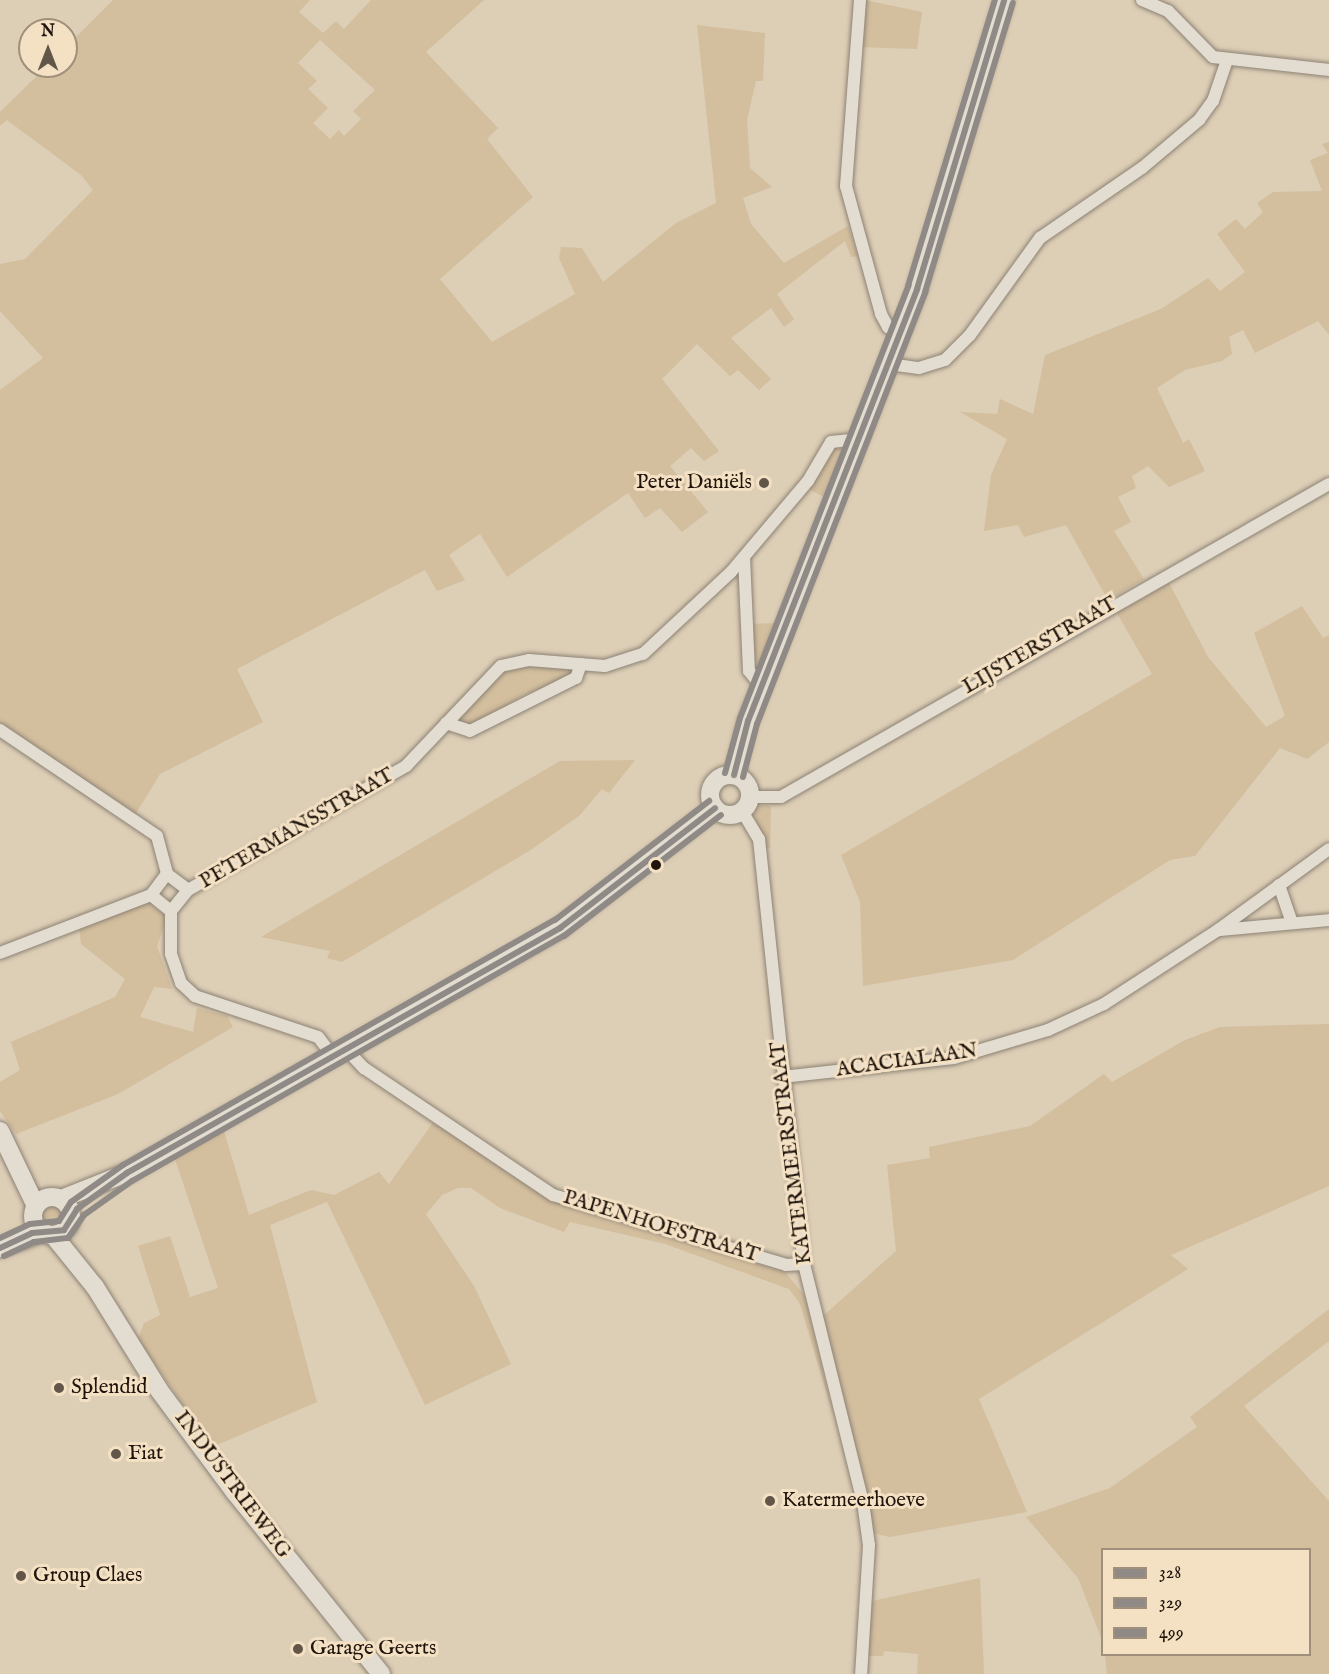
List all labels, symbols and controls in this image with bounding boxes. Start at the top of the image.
north arrow [18,18,78,78]
text: N [41,22,55,42]
place label: Peter Daniëls [636,470,752,496]
marker: Peter Daniëls [757,476,771,490]
street label: LIJSTERSTRAAT [958,592,1122,700]
street label: PETERMANSSTRAAT [195,763,399,895]
unlabelled marker [650,859,662,871]
street label: ACACIALAAN [835,1039,979,1083]
street label: KATERMEERSTRAAT [766,1040,818,1266]
street label: PAPENHOFSTRAAT [560,1185,762,1269]
place label: Splendid [71,1375,147,1401]
marker: Splendid [52,1381,66,1395]
street label: INDUSTRIEWEG [168,1406,296,1564]
place label: Fiat [128,1441,163,1467]
marker: Fiat [109,1447,123,1461]
place label: Katermeerhoeve [782,1488,925,1514]
marker: Katermeerhoeve [763,1494,777,1508]
legend [1101,1548,1311,1656]
text: 328 [1159,1562,1181,1585]
place label: Group Claes [33,1563,142,1589]
marker: Group Claes [14,1569,28,1583]
text: 329 [1159,1592,1182,1615]
text: 499 [1159,1622,1184,1645]
place label: Garage Geerts [310,1636,436,1662]
marker: Garage Geerts [291,1642,305,1656]

